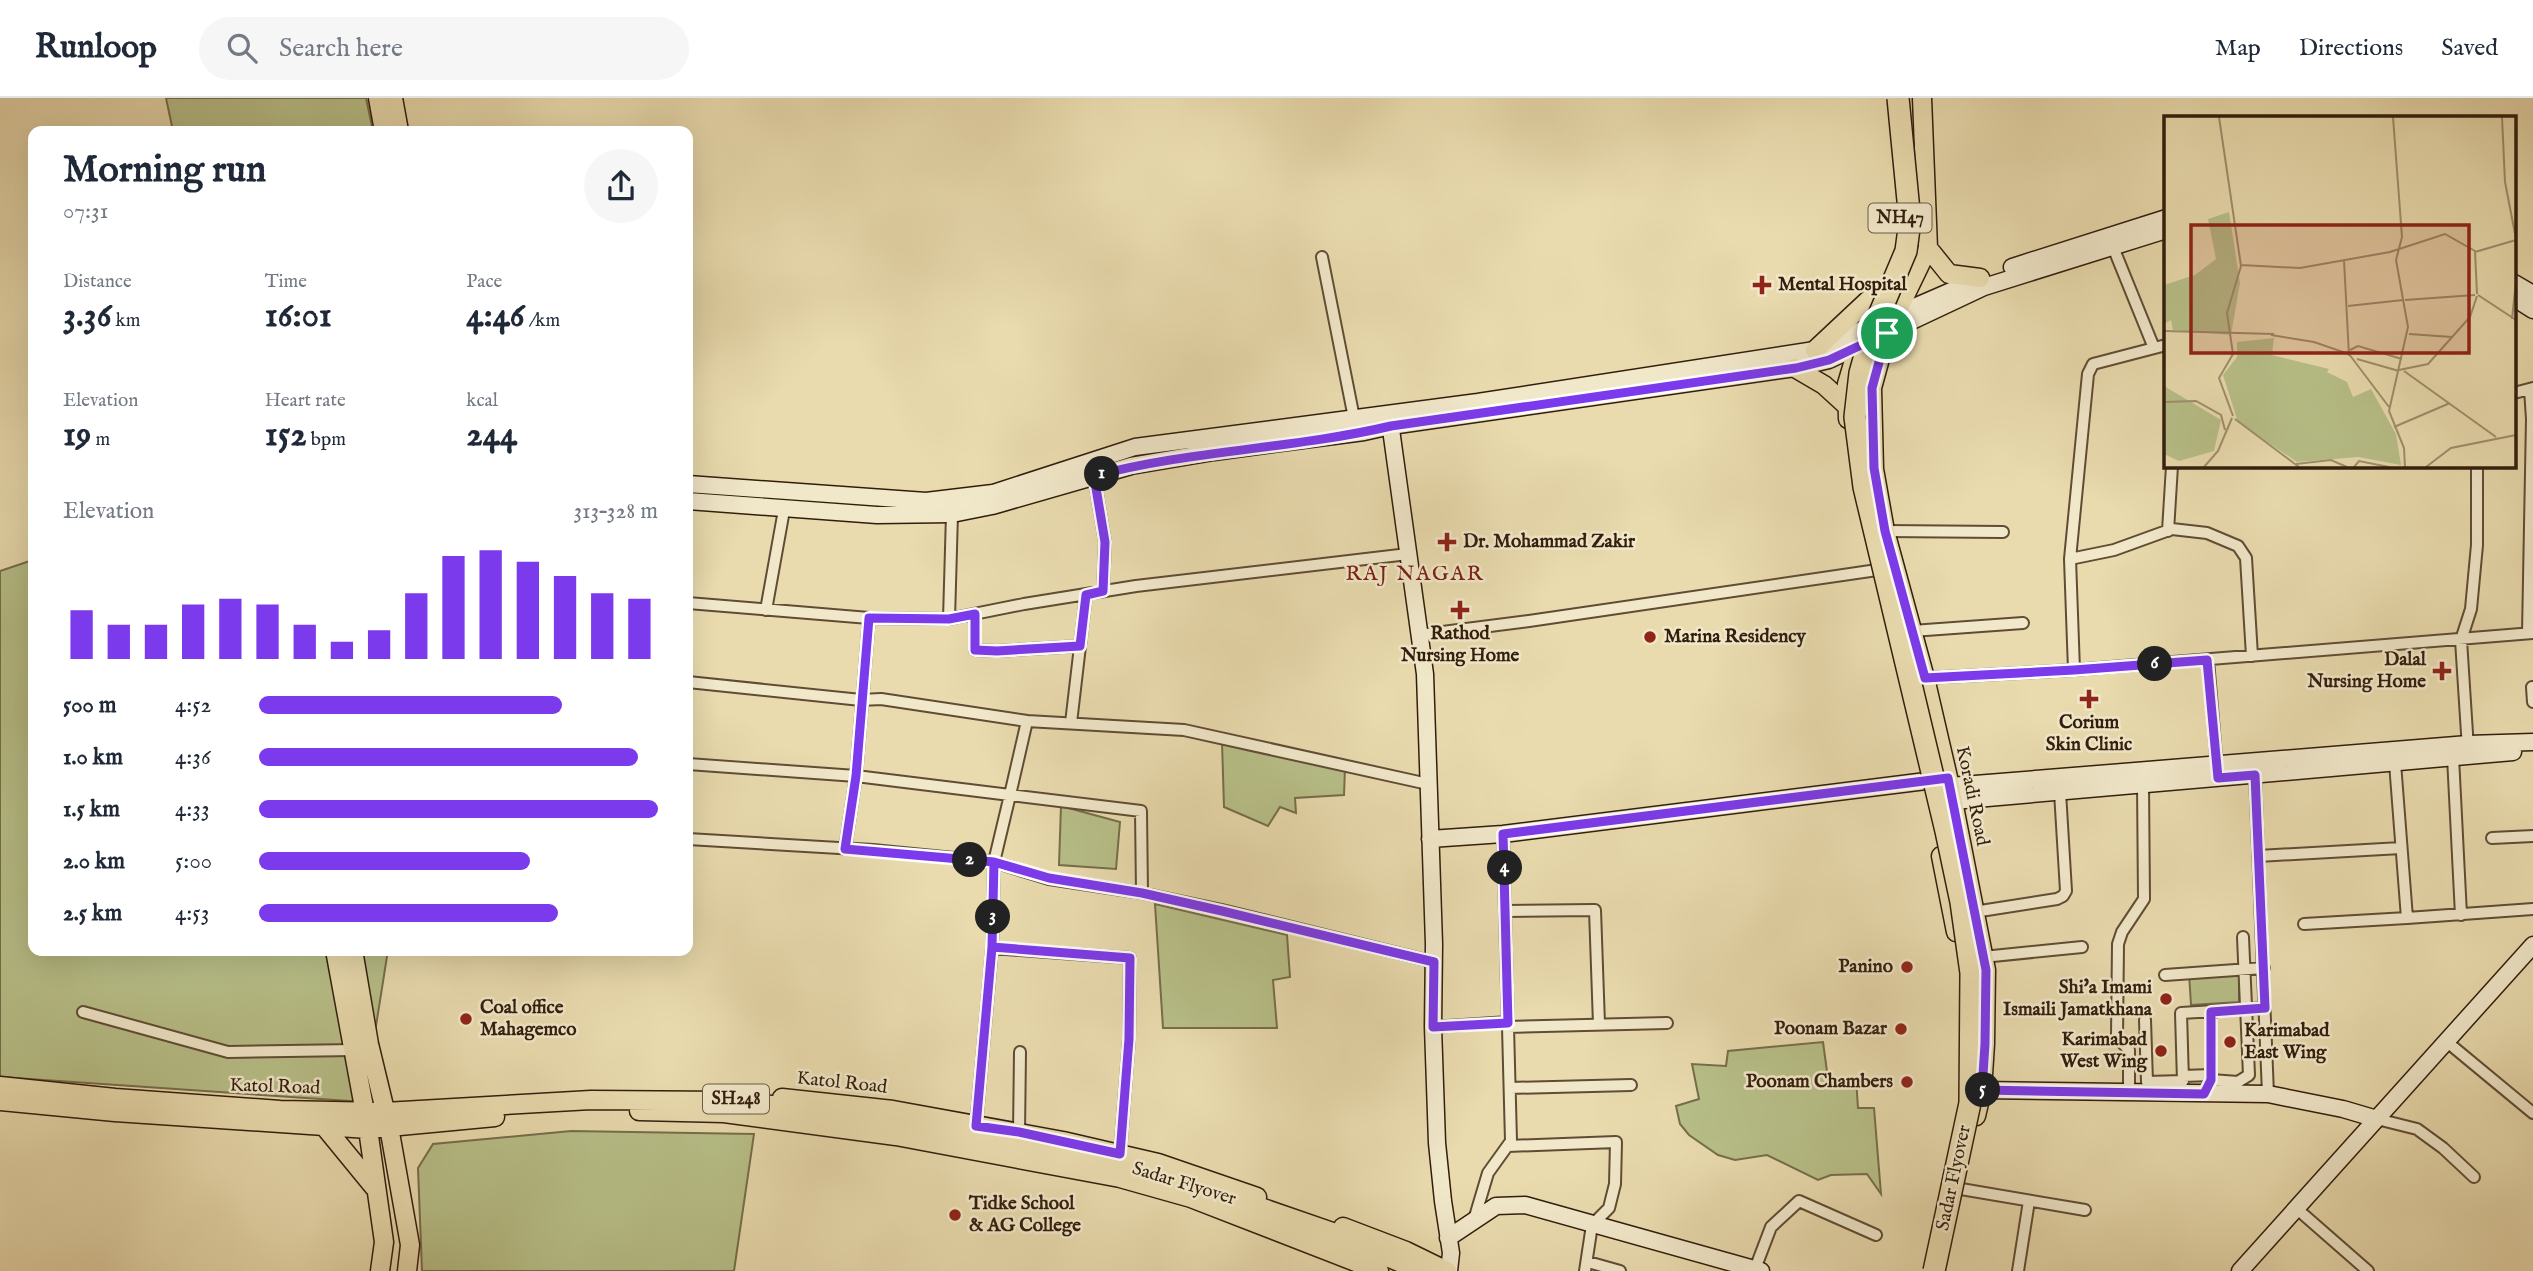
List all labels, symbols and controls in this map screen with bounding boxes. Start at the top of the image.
search box [199,17,689,80]
text: Runloop [35,27,157,69]
icon: search [223,29,261,67]
text: Search here [279,32,403,65]
text: Map [2215,33,2261,64]
text: Directions [2299,33,2403,64]
text: Saved [2441,33,2498,64]
inset map [2164,116,2516,467]
text: Morning run [63,147,266,195]
button: share [584,149,658,223]
text: 07:31 [63,197,108,226]
road number: NH47 [1868,204,1932,232]
text: Distance [63,270,132,294]
text: Time [265,270,307,294]
text: Pace [466,270,502,294]
place label: Mental Hospital [1778,273,1907,297]
marker: Mental Hospital [1752,275,1772,295]
text: 3.36 [63,294,111,339]
text: 16:01 [265,294,332,339]
text: 4:46 [466,294,525,339]
pin [1857,303,1917,363]
text: km [111,309,140,333]
text: /km [525,309,560,333]
icon: arrive [1868,314,1906,352]
text: Elevation [63,389,138,413]
text: Heart rate [265,389,346,413]
text: kcal [466,389,498,413]
text: 19 [63,413,91,458]
text: 152 [265,413,307,458]
text: 244 [466,413,517,458]
text: m [91,428,110,452]
text: bpm [307,428,346,452]
pin: 1 [1084,456,1120,492]
text: 1 [1098,461,1105,485]
text: Elevation [63,497,154,526]
text: 313–328 m [573,497,658,526]
place label: Dr. Mohammad Zakir [1463,530,1636,554]
marker: Dr. Mohammad Zakir [1437,532,1457,552]
district label: RAJ NAGAR [1345,561,1485,588]
marker: Rathod Nursing Home [1450,600,1470,620]
place label: Rathod Nursing Home [1400,622,1520,668]
place label: Marina Residency [1664,625,1807,649]
marker: Marina Residency [1642,629,1658,645]
pin: 6 [2138,646,2172,682]
place label: Dalal Nursing Home [2306,648,2427,694]
text: 6 [2150,651,2159,675]
marker: Dalal Nursing Home [2432,661,2452,681]
marker: Corium Skin Clinic [2079,689,2099,709]
text: 500 m [63,691,117,720]
text: 4:52 [175,691,211,720]
place label: Corium Skin Clinic [2046,711,2132,757]
text: 1.0 km [63,743,123,772]
text: 4:36 [175,743,211,772]
street label: Koradi Road [1950,744,1994,849]
text: 1.5 km [63,795,120,824]
text: 4:33 [175,795,210,824]
pin: 2 [953,842,988,878]
text: 2.0 km [63,847,125,876]
text: 5:00 [175,847,212,876]
text: 2 [965,847,974,871]
pin: 4 [1488,850,1522,886]
text: 4 [1500,855,1509,879]
text: 2.5 km [63,899,122,928]
text: 4:53 [175,899,209,928]
pin: 3 [976,900,1010,934]
text: 3 [989,904,996,928]
place label: Panino [1838,955,1893,979]
marker: Panino [1899,959,1915,975]
place label: Shi'a Imami Ismaili Jamatkhana [2003,976,2153,1022]
marker: Shi'a Imami Ismaili Jamatkhana [2158,991,2174,1007]
place label: Coal office Mahagemco [480,996,577,1042]
marker: Coal office Mahagemco [458,1011,474,1027]
place label: Poonam Bazar [1774,1017,1888,1041]
place label: Karimabad East Wing [2244,1019,2330,1065]
marker: Poonam Bazar [1893,1021,1909,1037]
place label: Karimabad West Wing [2059,1028,2148,1074]
marker: Karimabad East Wing [2222,1034,2238,1050]
marker: Karimabad West Wing [2153,1043,2169,1059]
street label: Katol Road [796,1066,889,1100]
place label: Poonam Chambers [1746,1070,1893,1094]
pin: 5 [1966,1072,2000,1108]
street label: Katol Road [229,1073,322,1101]
marker: Poonam Chambers [1899,1074,1915,1090]
text: 5 [1979,1077,1986,1101]
road number: SH248 [703,1084,769,1114]
street label: Sadar Flyover [1931,1123,1977,1233]
street label: Sadar Flyover [1129,1157,1239,1211]
place label: Tidke School & AG College [968,1192,1081,1238]
marker: Tidke School & AG College [947,1207,963,1223]

